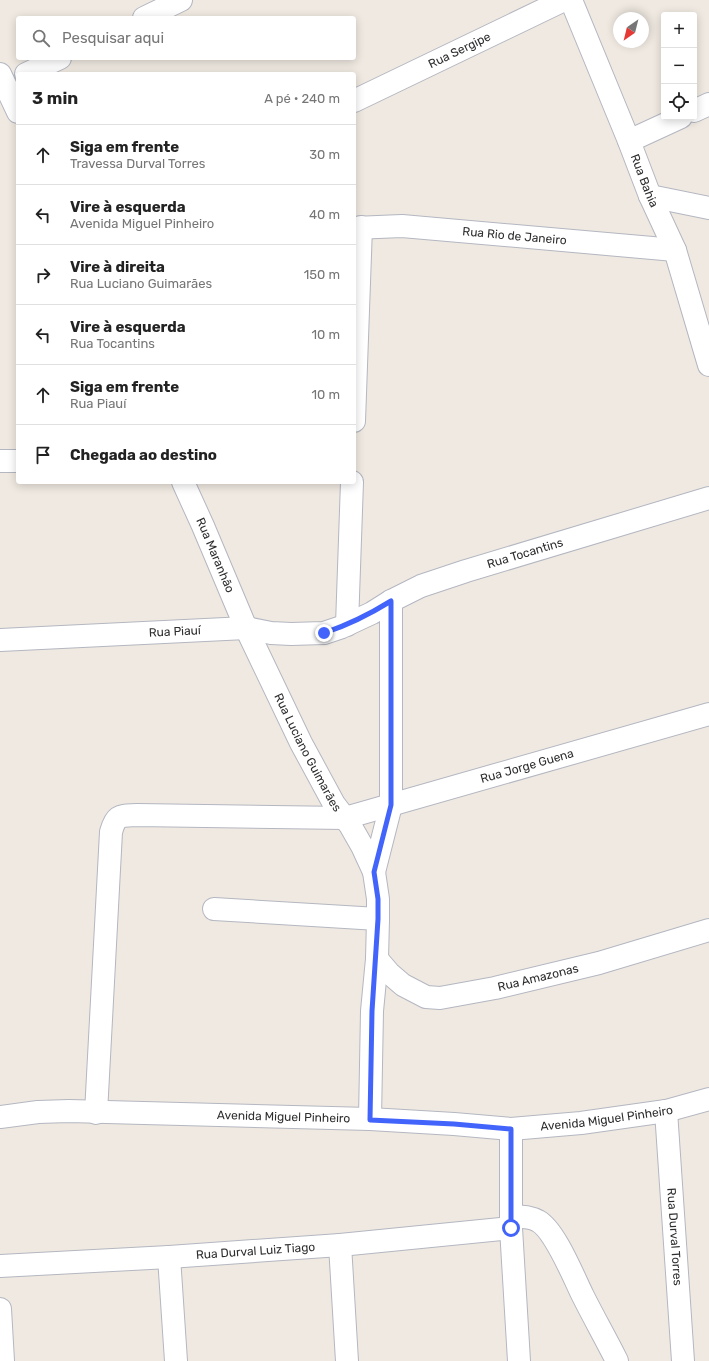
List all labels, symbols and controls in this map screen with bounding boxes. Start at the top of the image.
north arrow [613,12,649,48]
map controls [661,12,697,120]
button: + [661,12,697,48]
search box [16,16,356,60]
icon: search [30,27,52,49]
text: Pesquisar aqui [62,29,164,47]
street label: Rua Sergipe [426,29,493,71]
button: − [661,48,697,84]
button: locate [661,84,697,120]
text: 3 min [32,88,78,108]
text: A pé · 240 m [264,91,340,106]
text: Siga em frente [70,138,179,156]
icon: ahead [32,144,54,166]
text: 30 m [309,147,340,162]
street label: Rua Bahia [628,152,661,210]
text: Travessa Durval Torres [70,156,205,171]
text: Vire à esquerda [70,198,186,216]
icon: left [32,204,54,226]
text: 40 m [309,207,340,222]
text: Avenida Miguel Pinheiro [70,216,214,231]
street label: Rua Rio de Janeiro [462,224,567,247]
text: Vire à direita [70,258,165,276]
icon: right [32,264,54,286]
text: 150 m [304,267,340,282]
text: Rua Luciano Guimarães [70,276,212,291]
text: Vire à esquerda [70,318,186,336]
icon: left [32,324,54,346]
text: 10 m [311,327,340,342]
text: Rua Tocantins [70,336,155,351]
text: Siga em frente [70,378,179,396]
icon: ahead [32,384,54,406]
text: 10 m [311,387,340,402]
text: Rua Piauí [70,396,126,411]
icon: arrive [32,444,54,466]
text: Chegada ao destino [70,446,217,464]
street label: Rua Maranhão [193,515,237,595]
street label: Rua Tocantins [485,535,565,571]
street label: Rua Piauí [148,623,202,640]
route end [315,624,333,642]
street label: Rua Luciano Guimarães [271,691,344,814]
street label: Rua Jorge Guena [479,746,575,786]
street label: Rua Amazonas [496,961,580,994]
street label: Avenida Miguel Pinheiro [540,1102,675,1133]
street label: Avenida Miguel Pinheiro [217,1108,351,1125]
street label: Rua Durval Torres [664,1187,685,1286]
route start [502,1219,520,1237]
street label: Rua Durval Luiz Tiago [195,1240,316,1262]

